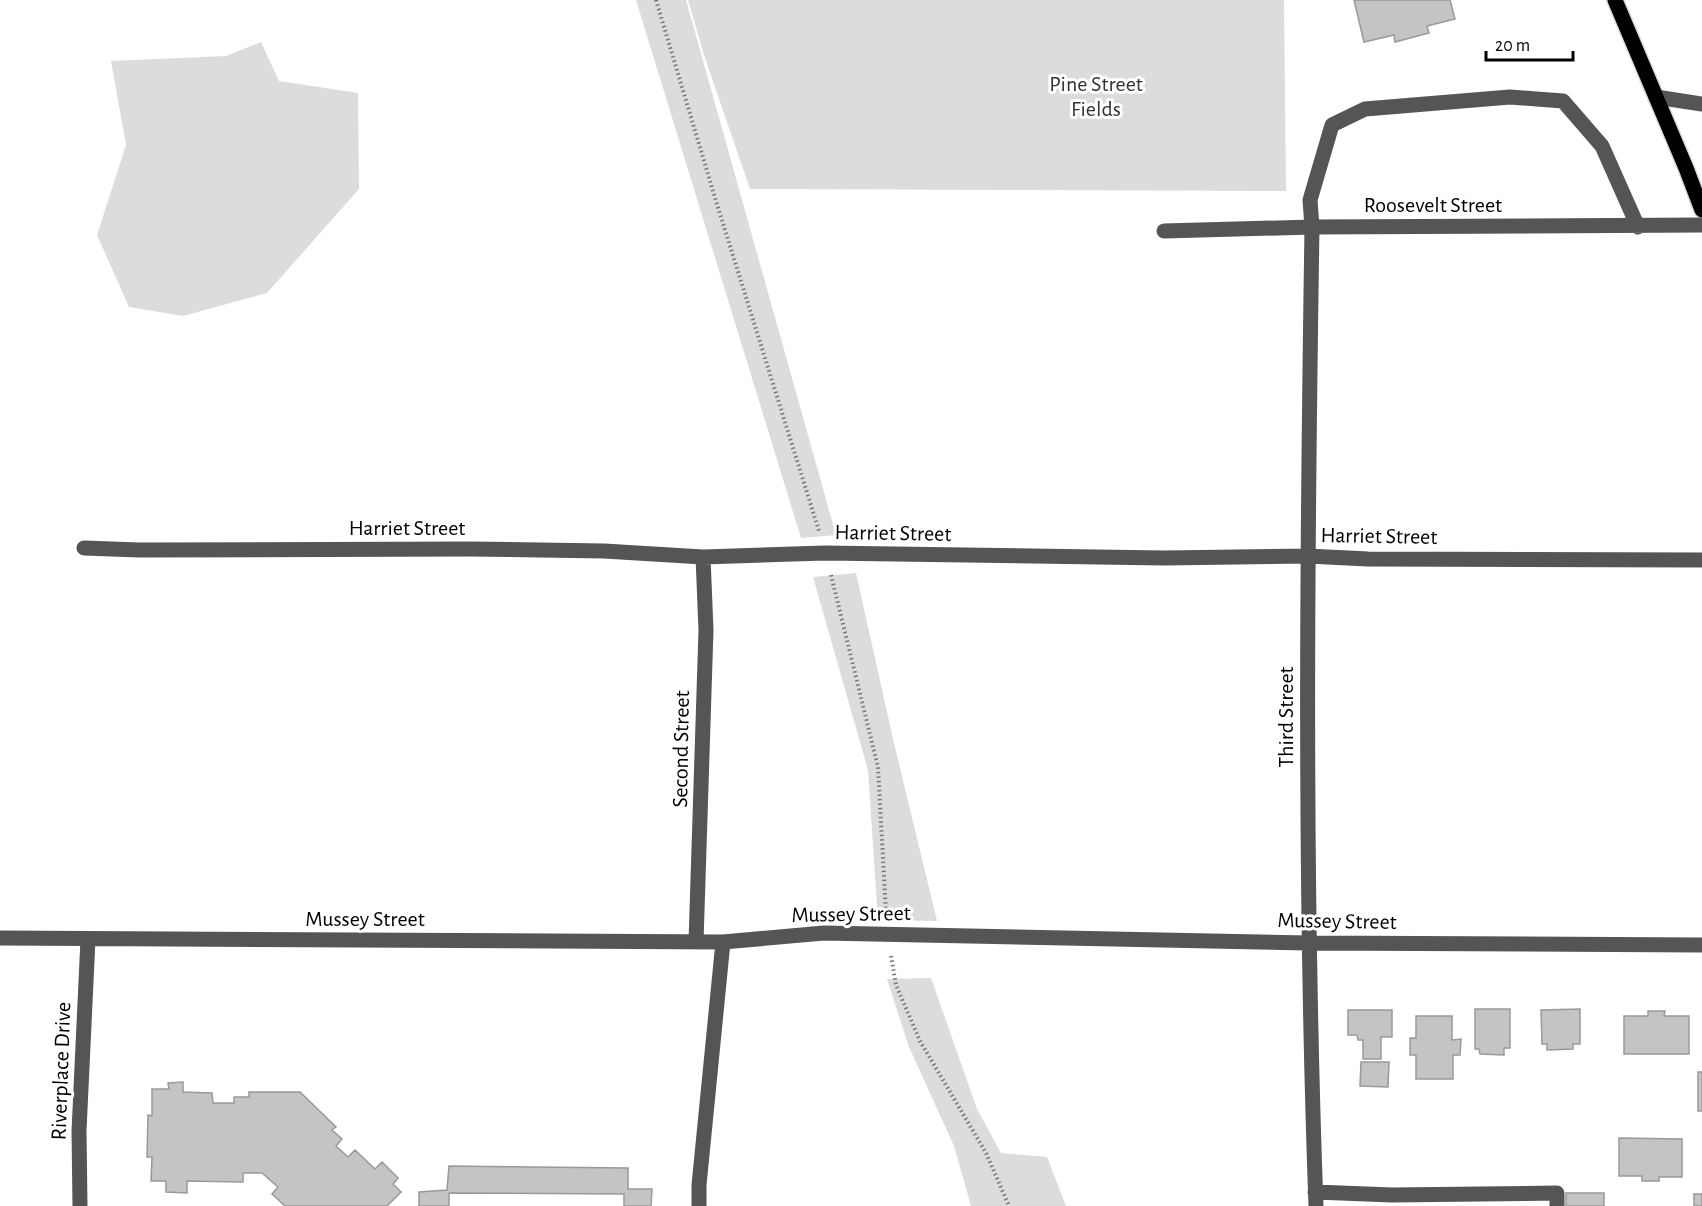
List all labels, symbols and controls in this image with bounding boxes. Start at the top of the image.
scale bar [1486,24,1573,62]
text: 20 m [1495,37,1530,55]
park label: Pine Street Fields [1049,73,1143,120]
street label: Roosevelt Street [1364,194,1502,216]
street label: Harriet Street [349,517,465,539]
street label: Harriet Street [834,521,952,545]
street label: Harriet Street [1320,524,1438,548]
street label: Third Street [1275,666,1297,768]
street label: Second Street [669,690,693,808]
street label: Mussey Street [791,902,911,926]
street label: Mussey Street [305,908,425,930]
street label: Mussey Street [1277,909,1397,933]
street label: Riverplace Drive [48,1001,74,1141]

